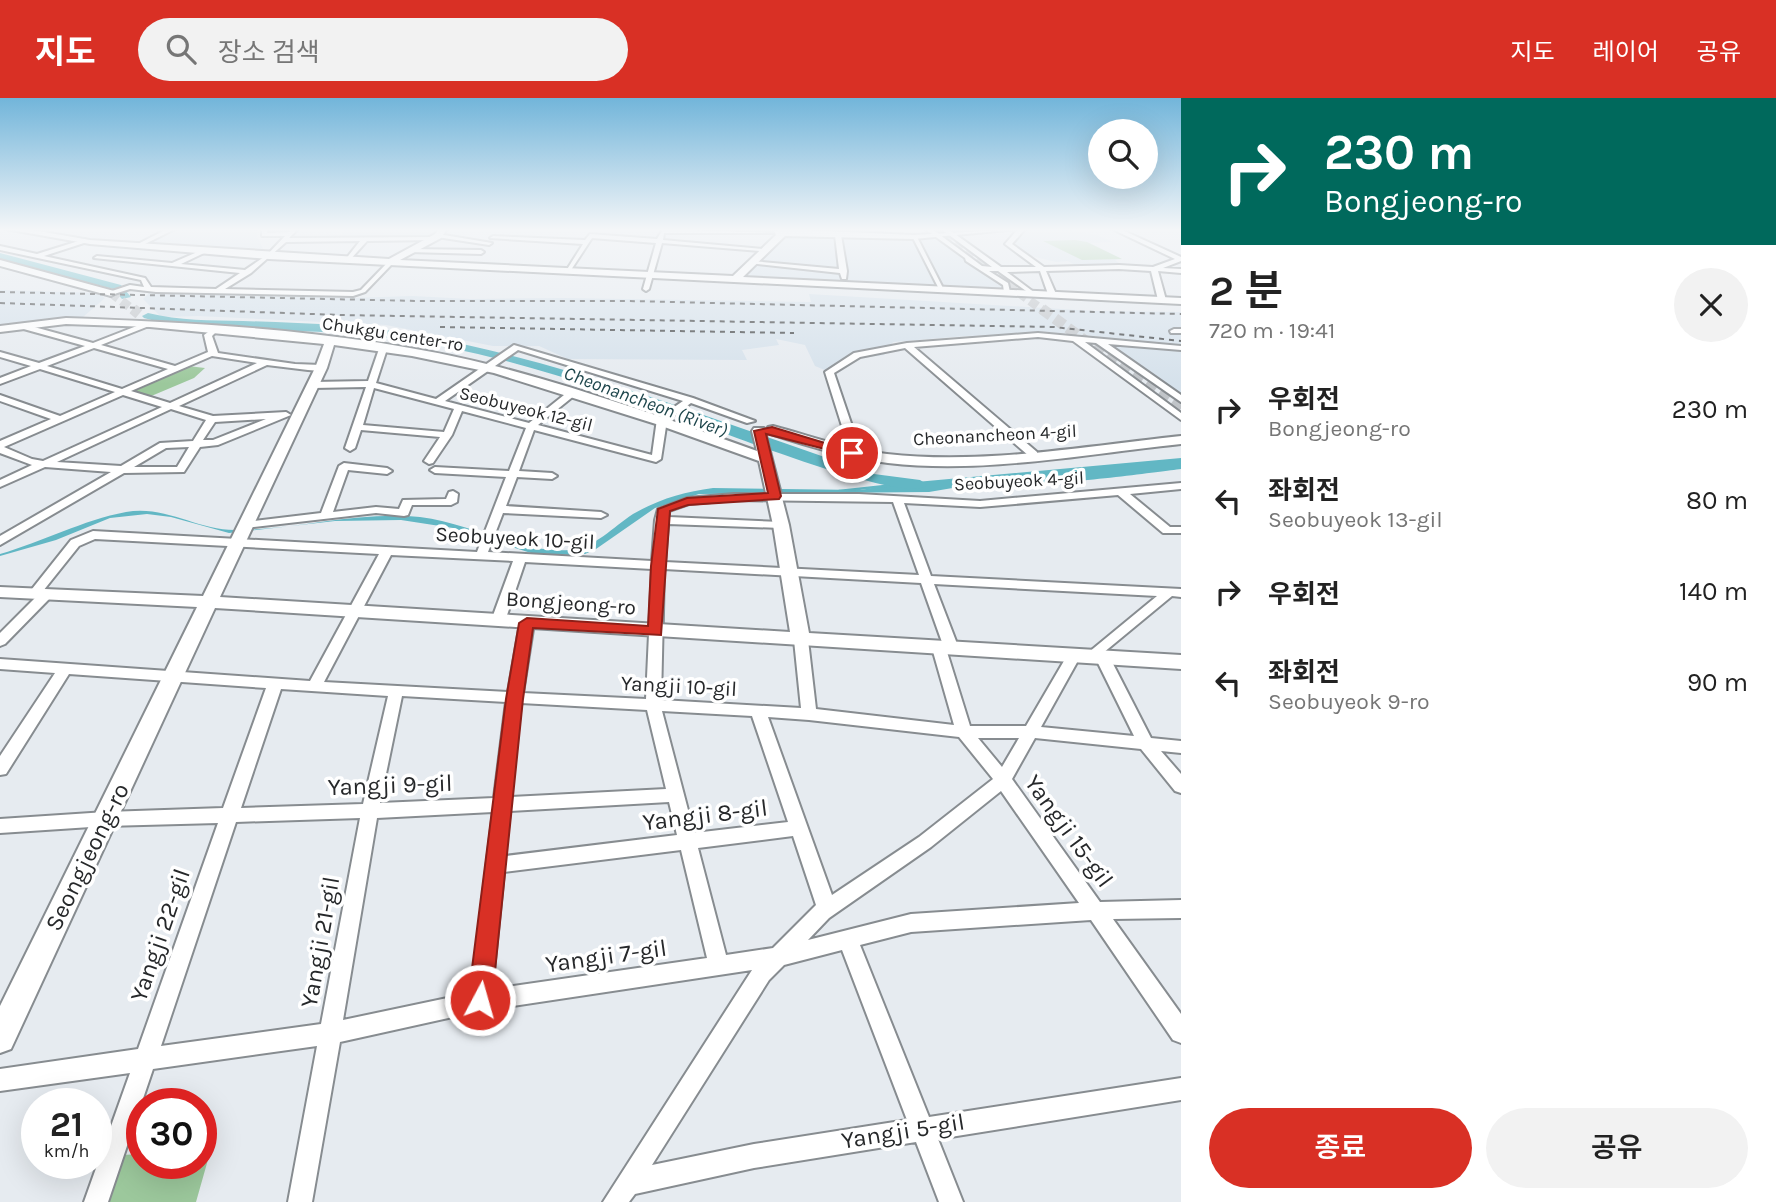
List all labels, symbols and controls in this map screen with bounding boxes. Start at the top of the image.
search box [138,18,628,81]
icon: search [162,30,200,68]
text: 지도 [35,33,96,71]
text: 장소 검색 [218,37,320,68]
text: 지도 [1510,38,1555,66]
text: 레이어 [1593,38,1659,66]
text: 공유 [1697,38,1741,66]
map controls [1088,119,1158,189]
button: search [1088,119,1158,189]
text: 230 m [1324,124,1474,181]
icon: right [1209,126,1300,217]
text: Bongjeong-ro [1324,183,1523,220]
text: 2 분 [1209,266,1283,316]
button: close [1674,268,1748,342]
street label: Chukgu center-ro [321,312,465,356]
text: 720 m · 19:41 [1209,317,1335,344]
water label: Cheonancheon (River) [561,362,730,442]
street label: Seobuyeok 12-gil [457,382,595,436]
text: 우회전 [1268,384,1340,415]
icon: right [1209,391,1247,429]
text: 230 m [1672,394,1748,425]
text: Bongjeong-ro [1268,415,1411,442]
street label: Cheonancheon 4-gil [913,420,1077,450]
pin [822,423,882,483]
icon: arrive [833,434,871,472]
street label: Seobuyeok 4-gil [953,467,1085,495]
text: 좌회전 [1268,475,1340,506]
icon: left [1209,482,1247,520]
text: 80 m [1686,485,1748,516]
text: Seobuyeok 13-gil [1268,506,1443,533]
street label: Seobuyeok 10-gil [435,522,595,554]
icon: right [1209,573,1247,611]
text: 140 m [1679,576,1748,607]
text: 우회전 [1268,579,1340,610]
street label: Bongjeong-ro [505,586,637,620]
text: 좌회전 [1268,657,1340,688]
icon: left [1209,664,1247,702]
text: 90 m [1687,667,1748,698]
street label: Yangji 10-gil [620,671,738,701]
text: Seobuyeok 9-ro [1268,688,1430,715]
street label: Yangji 9-gil [327,769,453,801]
street label: Yangji 15-gil [1019,769,1119,893]
street label: Seongjeong-ro [39,779,135,935]
street label: Yangji 8-gil [641,793,769,837]
street label: Yangji 22-gil [124,865,196,1005]
street label: Yangji 21-gil [295,874,345,1010]
street label: Yangji 7-gil [544,934,668,978]
position arrow [443,963,517,1037]
speed limit sign: 30 [126,1088,217,1179]
text: 21 [50,1104,83,1145]
street label: Yangji 5-gil [839,1107,967,1155]
button: 종료 [1209,1108,1472,1188]
button: 공유 [1486,1108,1748,1188]
text: km/h [44,1140,89,1162]

